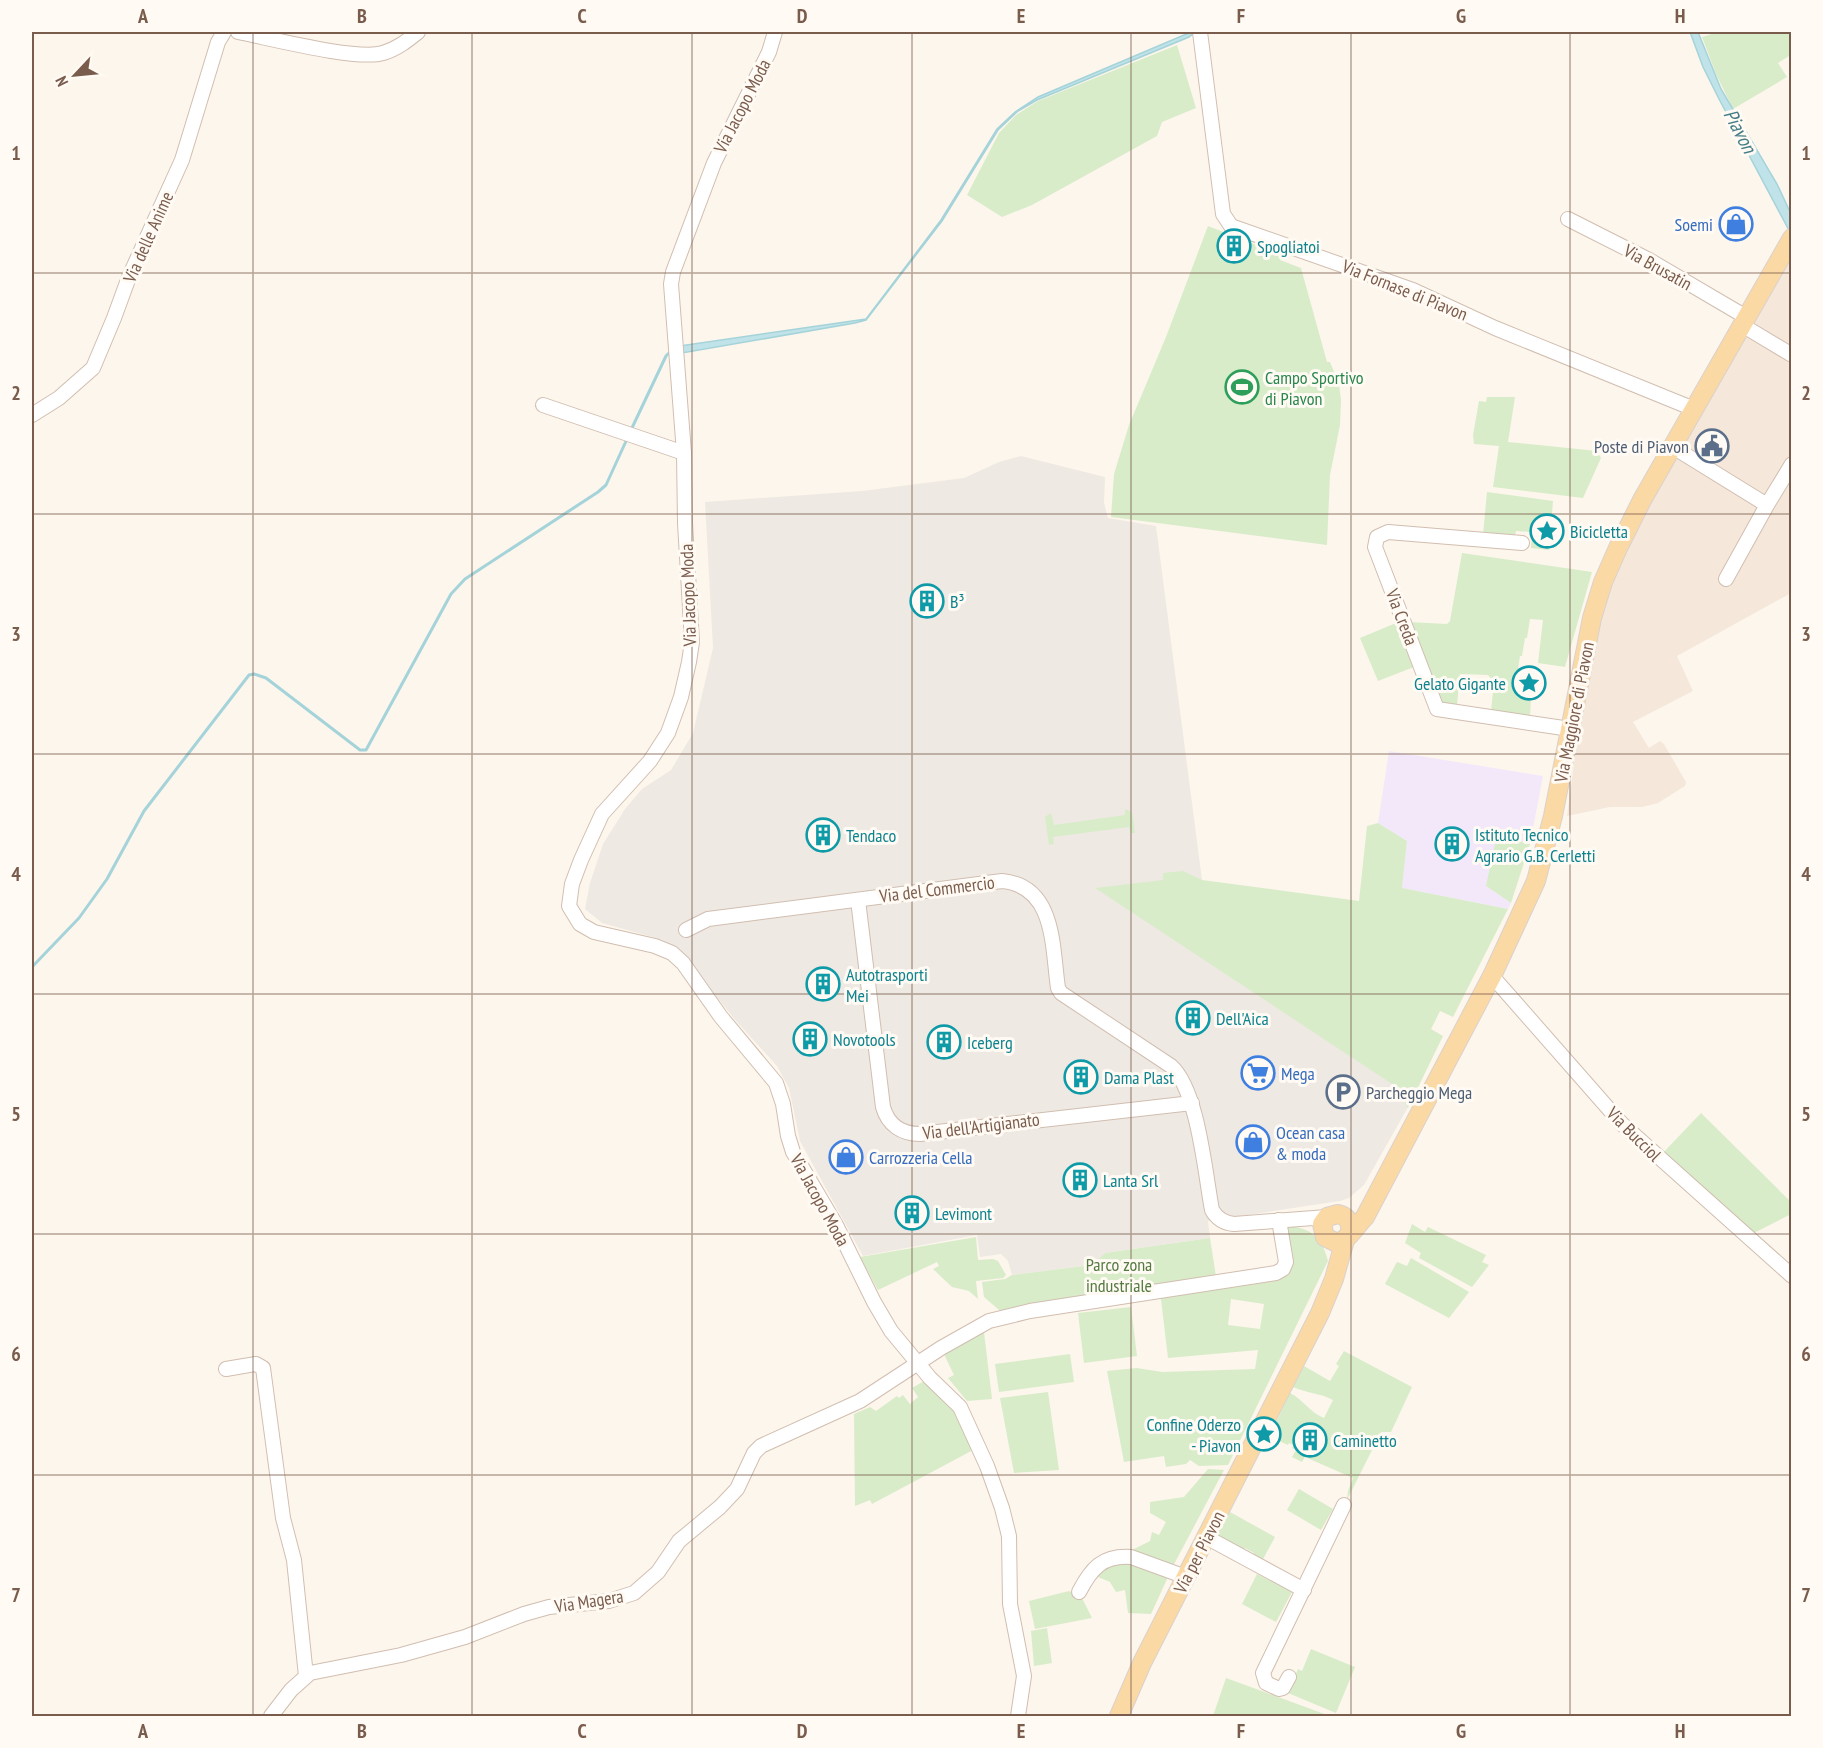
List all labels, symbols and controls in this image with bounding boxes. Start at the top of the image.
text: A [137,3,149,29]
text: B [357,3,367,29]
text: C [577,3,587,29]
text: D [797,3,808,29]
text: E [1017,3,1025,29]
text: F [1237,3,1245,29]
text: G [1456,3,1466,29]
text: H [1675,3,1685,29]
north arrow [45,45,105,105]
street label: Via Jacopo Moda [708,55,775,158]
text: N [51,73,72,90]
water label: Piavon [1718,104,1763,159]
text: 1 [11,140,21,166]
text: 1 [1801,140,1811,166]
street label: Via delle Anime [117,188,178,287]
shop icon: Soemi [1718,206,1754,242]
place label: Soemi [1674,213,1713,236]
building icon: Spogliatoi [1216,228,1252,264]
place label: Spogliatoi [1257,235,1320,258]
street label: Via Brusatin [1619,238,1696,295]
street label: Via Fornase di Piavon [1338,254,1471,326]
place label: Campo Sportivo di Piavon [1265,366,1364,410]
sports icon: Campo Sportivo di Piavon [1224,369,1260,405]
text: 2 [11,380,21,406]
text: 2 [1801,380,1811,406]
public building icon: Poste di Piavon [1694,428,1730,464]
place label: Poste di Piavon [1594,435,1689,458]
place icon: Bicicletta [1529,513,1565,549]
place label: Bicicletta [1570,520,1628,543]
street label: Via Jacopo Moda [675,543,701,648]
building icon: B³ [909,583,945,619]
street label: Via Creda [1380,585,1423,648]
place label: B³ [950,590,964,613]
text: 3 [11,621,21,647]
text: 3 [1801,621,1811,647]
street label: Via Maggiore di Piavon [1549,640,1599,785]
place icon: Gelato Gigante [1511,665,1547,701]
place label: Gelato Gigante [1414,672,1506,695]
building icon: Tendaco [805,817,841,853]
place label: Istituto Tecnico Agrario G.B. Cerletti [1475,823,1596,867]
place label: Tendaco [846,824,897,847]
building icon: Istituto Tecnico Agrario G.B. Cerletti [1434,826,1470,862]
text: 4 [11,861,21,887]
text: 4 [1801,861,1811,887]
street label: Via del Commercio [877,870,996,908]
place label: Autotrasporti Mei [846,963,928,1007]
building icon: Autotrasporti Mei [805,966,841,1002]
building icon: Dell'Aica [1175,1000,1211,1036]
place label: Dell'Aica [1216,1007,1269,1030]
building icon: Novotools [792,1021,828,1057]
building icon: Iceberg [926,1024,962,1060]
place label: Novotools [833,1028,896,1051]
place label: Iceberg [967,1031,1013,1054]
supermarket icon: Mega [1240,1055,1276,1091]
building icon: Dama Plast [1063,1059,1099,1095]
place label: Mega [1281,1062,1315,1085]
place label: Dama Plast [1104,1066,1174,1089]
parking icon: Parcheggio Mega [1325,1074,1361,1110]
place label: Parcheggio Mega [1366,1081,1472,1104]
text: 5 [11,1101,21,1127]
street label: Via Bucciol [1601,1101,1667,1167]
text: 5 [1801,1101,1811,1127]
street label: Via dell'Artigianato [920,1107,1041,1145]
place label: Ocean casa & moda [1276,1121,1345,1165]
shop icon: Ocean casa & moda [1235,1124,1271,1160]
shop icon: Carrozzeria Cella [828,1139,864,1175]
place label: Carrozzeria Cella [869,1146,972,1169]
street label: Via Jacopo Moda [785,1149,855,1250]
building icon: Lanta Srl [1062,1162,1098,1198]
place label: Lanta Srl [1103,1169,1159,1192]
building icon: Levimont [894,1195,930,1231]
place label: Levimont [935,1202,992,1225]
park label: Parco zona industriale [1086,1253,1152,1297]
text: 6 [11,1341,21,1367]
text: 6 [1801,1341,1811,1367]
place label: Confine Oderzo - Piavon [1146,1413,1241,1457]
place icon: Confine Oderzo - Piavon [1246,1416,1282,1452]
building icon: Caminetto [1292,1422,1328,1458]
place label: Caminetto [1333,1429,1397,1452]
street label: Via per Piavon [1168,1507,1229,1598]
text: 7 [11,1582,21,1608]
text: 7 [1801,1582,1811,1608]
street label: Via Magera [552,1584,625,1618]
text: A [137,1718,149,1744]
text: B [357,1718,367,1744]
text: C [577,1718,587,1744]
text: D [797,1718,808,1744]
text: E [1017,1718,1025,1744]
text: F [1237,1718,1245,1744]
text: G [1456,1718,1466,1744]
text: H [1675,1718,1685,1744]

